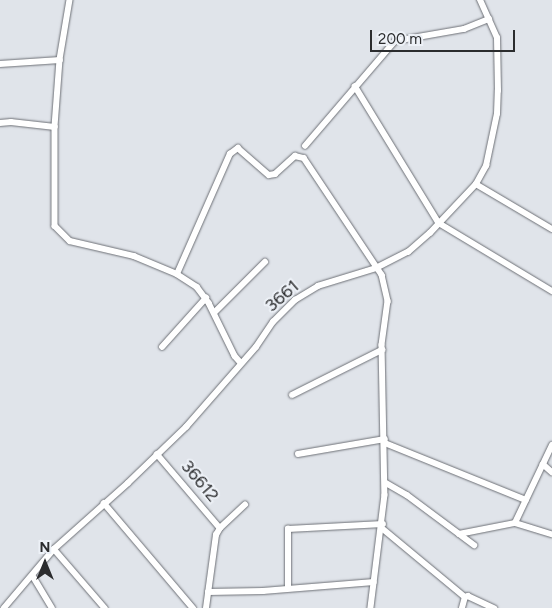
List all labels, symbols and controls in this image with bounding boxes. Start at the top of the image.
scale bar [372,20,517,52]
text: 200 m [378,30,422,48]
street label: 3661 [261,276,303,316]
street label: 36612 [176,456,224,506]
north arrow [20,538,70,588]
text: N [40,539,50,556]

